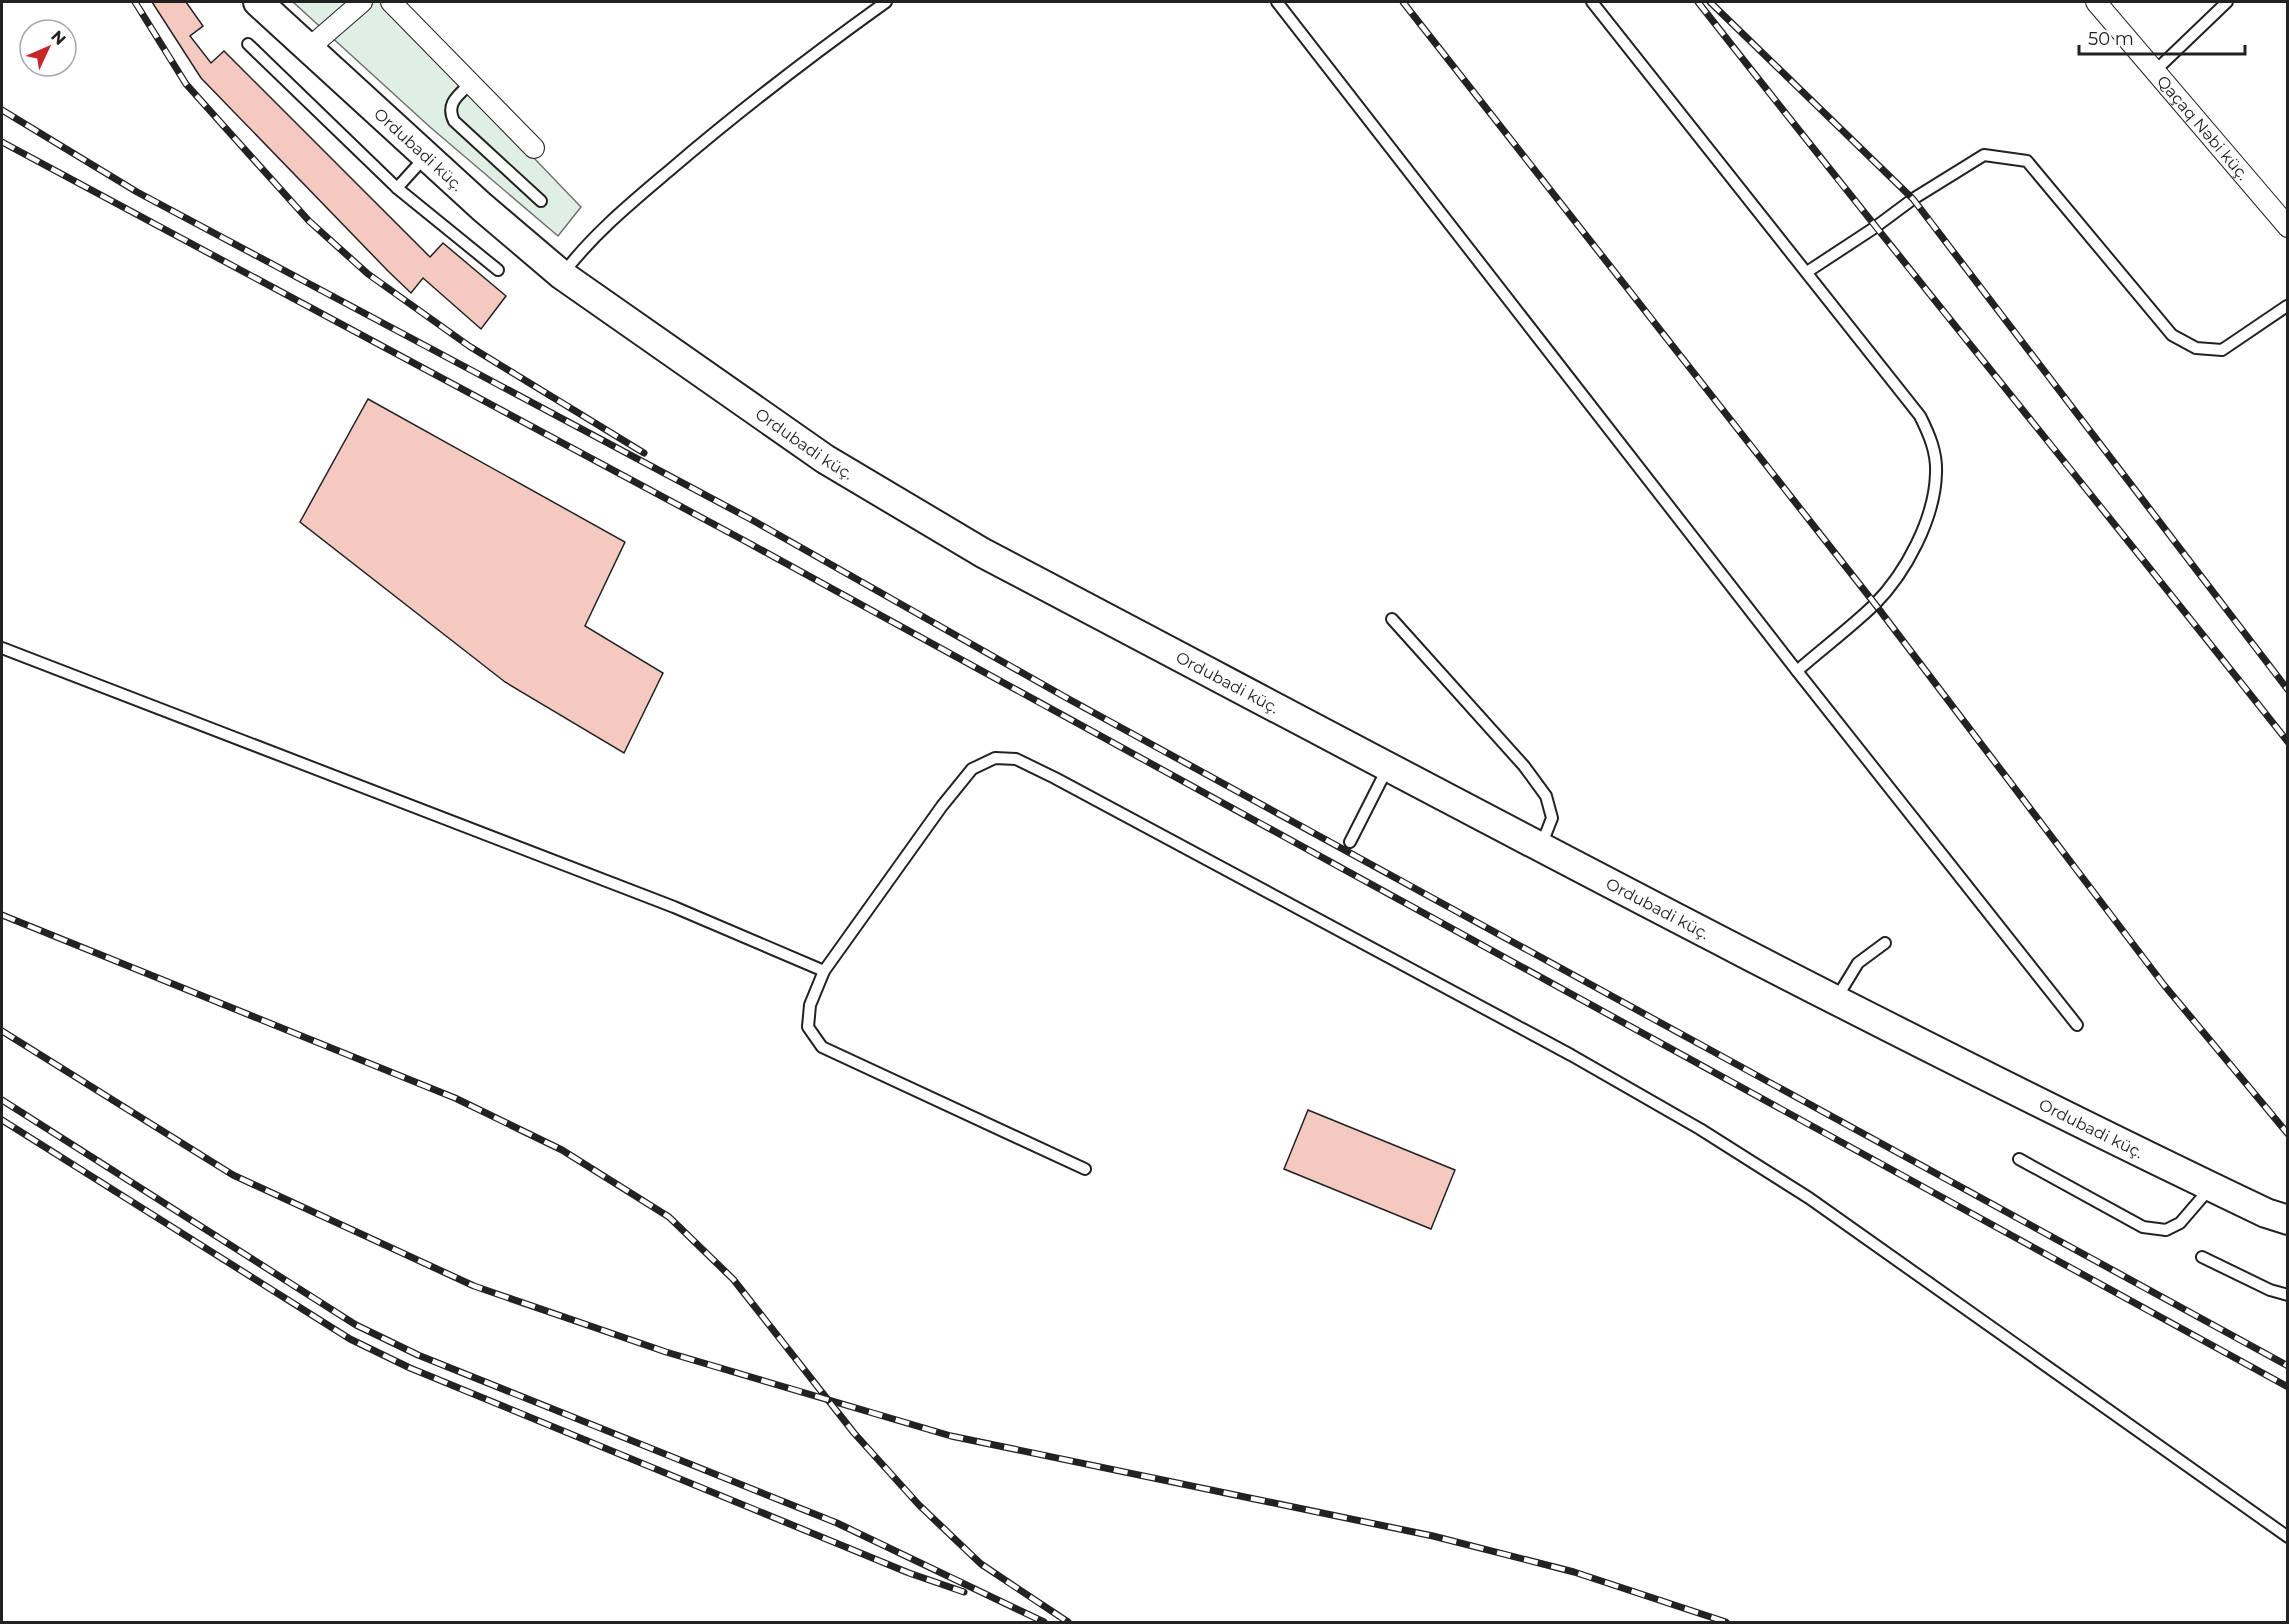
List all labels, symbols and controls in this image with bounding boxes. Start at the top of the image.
north arrow [18,18,78,78]
scale bar [2079,18,2246,56]
text: N [47,27,70,49]
text: 50 m [2088,28,2134,50]
street label: Qaçaq Nəbi küç. [2153,72,2253,184]
street label: Ordubadi küç. [370,104,467,195]
street label: Ordubadi küç. [752,404,856,484]
street label: Ordubadi küç. [1173,648,1282,718]
street label: Ordubadi küç. [1603,874,1712,943]
street label: Ordubadi küç. [2036,1095,2146,1162]

